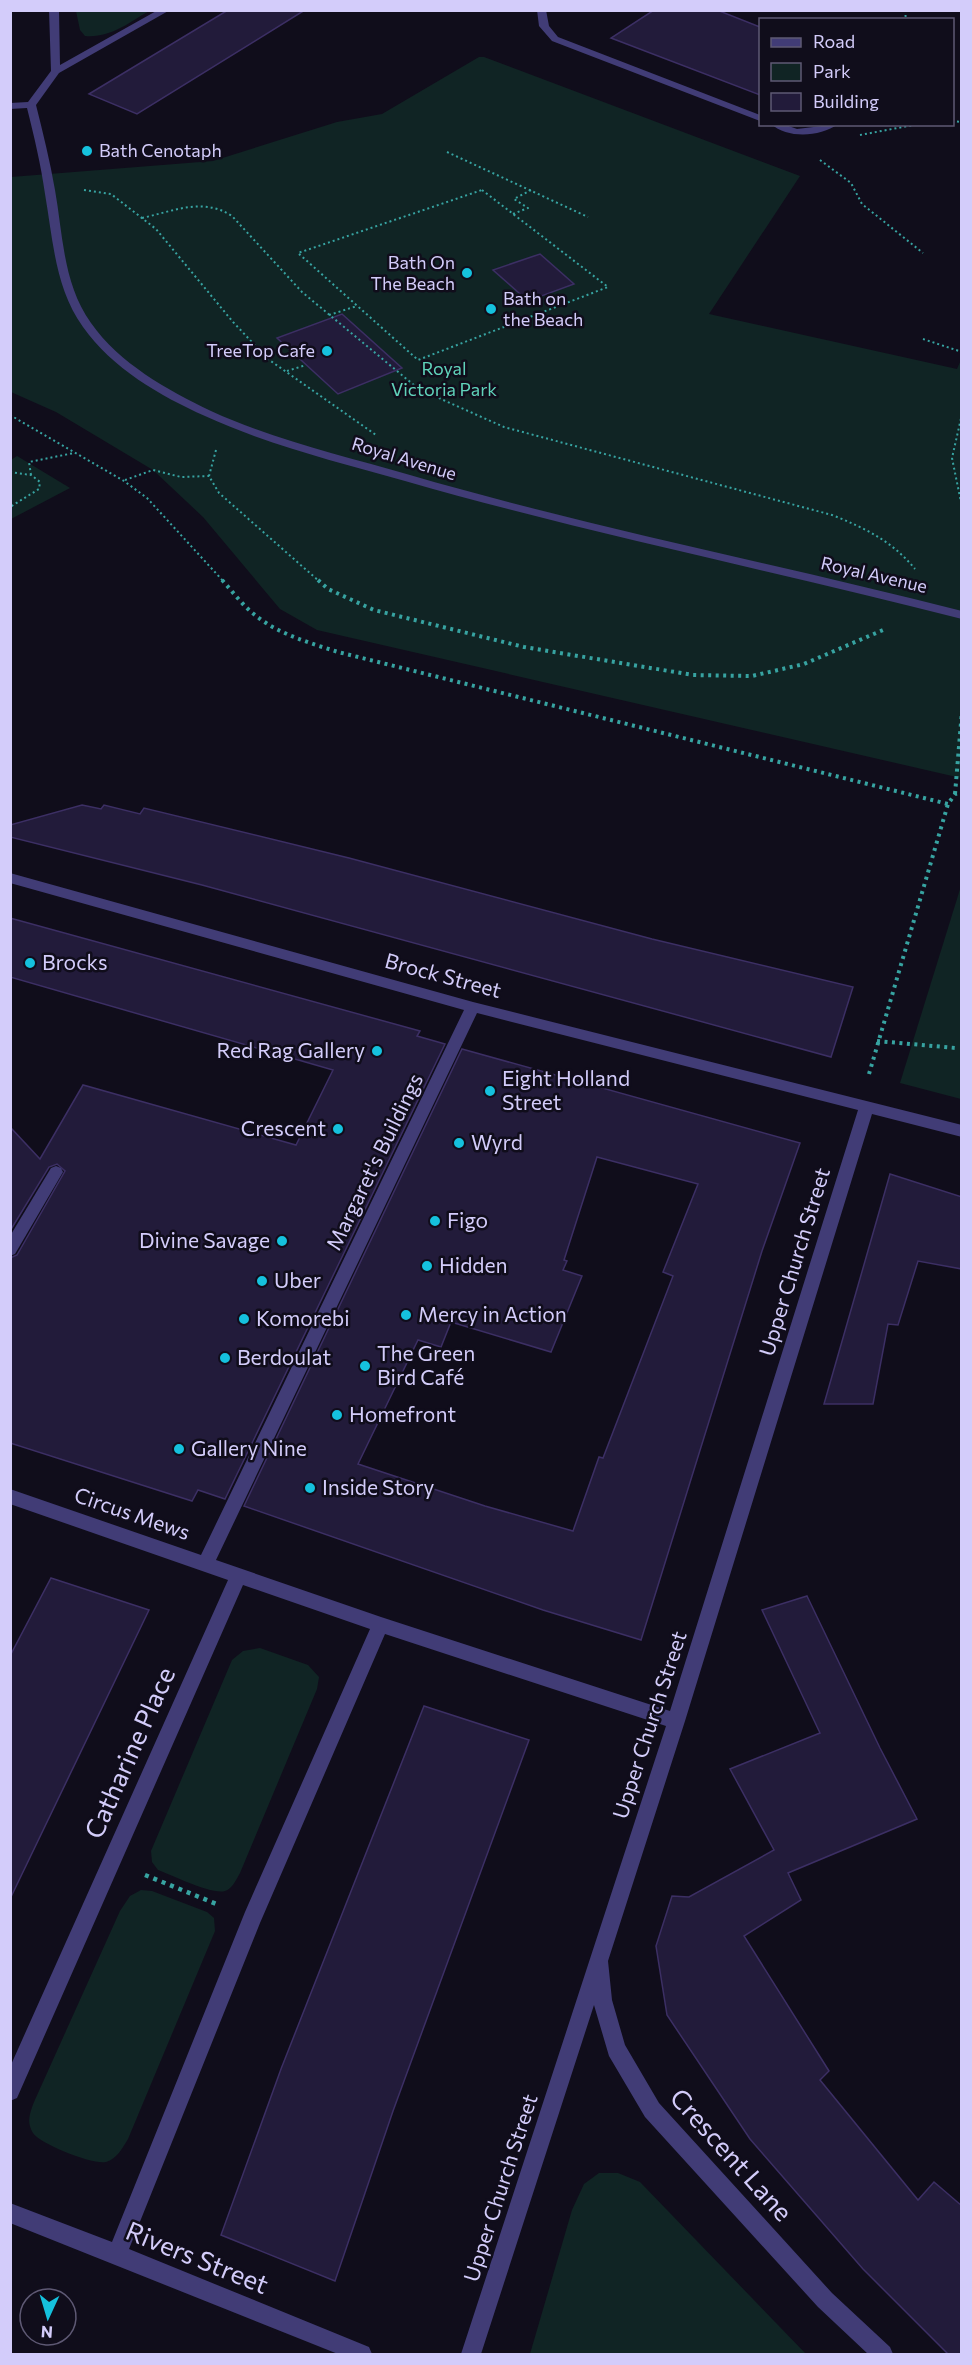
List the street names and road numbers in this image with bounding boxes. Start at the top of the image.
street label: Royal Avenue [349,432,459,484]
street label: Royal Avenue [819,551,930,597]
street label: Brock Street [383,947,504,1002]
street label: Margaret's Buildings [320,1069,427,1254]
street label: Upper Church Street [753,1164,834,1359]
street label: Circus Mews [71,1481,194,1544]
street label: Upper Church Street [606,1628,691,1821]
street label: Catharine Place [77,1662,180,1843]
street label: Crescent Lane [665,2081,800,2227]
street label: Upper Church Street [457,2091,542,2284]
street label: Rivers Street [122,2214,273,2299]

